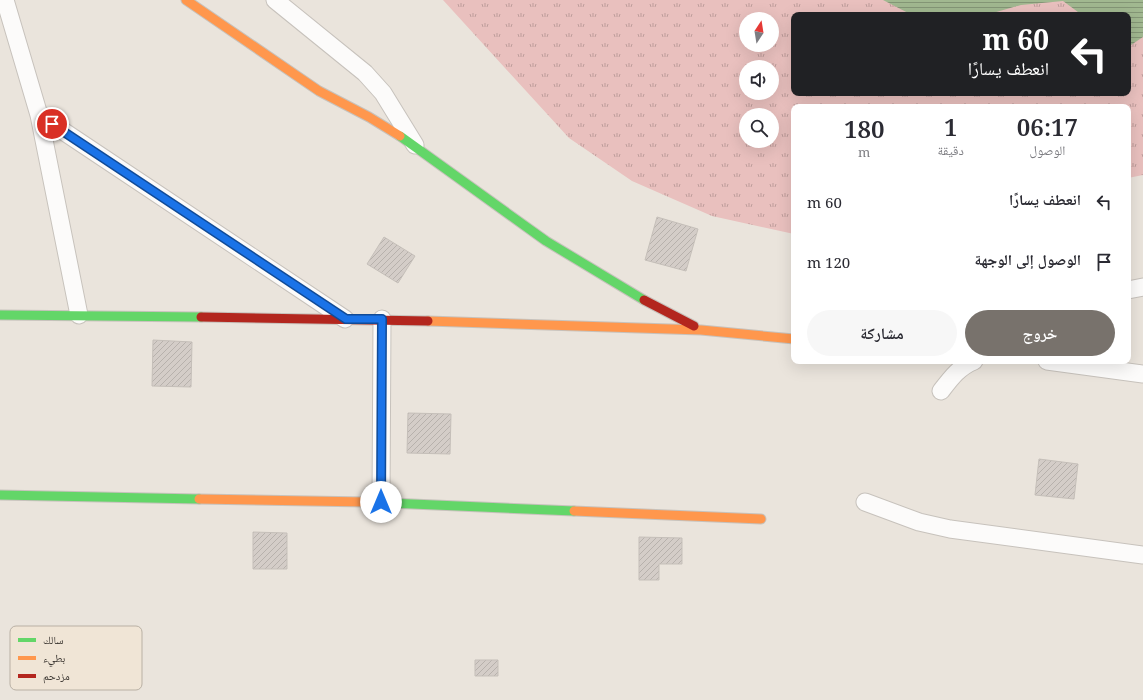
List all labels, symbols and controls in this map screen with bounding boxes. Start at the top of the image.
north arrow [739,12,779,52]
map controls [739,12,779,148]
text: 60 m [982,20,1049,58]
icon: left [1063,28,1115,80]
text: انعطف يسارًا [968,56,1049,80]
button: sound [739,60,779,100]
pin [35,107,69,141]
button: search [739,108,779,148]
text: 1 [944,110,957,143]
text: 06:17 [1017,110,1078,143]
text: 180 [844,112,885,145]
icon: arrive [41,113,63,135]
text: دقيقة [937,141,964,159]
text: الوصول [1029,141,1065,159]
text: m [858,143,870,161]
text: انعطف يسارًا [1009,189,1081,209]
icon: left [1093,191,1115,213]
text: 60 m [807,192,842,212]
text: الوصول إلى الوجهة [975,249,1081,269]
icon: arrive [1093,251,1115,273]
text: 120 m [807,252,850,272]
button: مشاركة [807,310,957,356]
button: خروج [965,310,1115,356]
position arrow [360,481,402,523]
legend [10,626,142,690]
text: سالك [43,632,63,647]
text: بطيء [43,650,65,667]
text: مزدحم [43,668,70,684]

